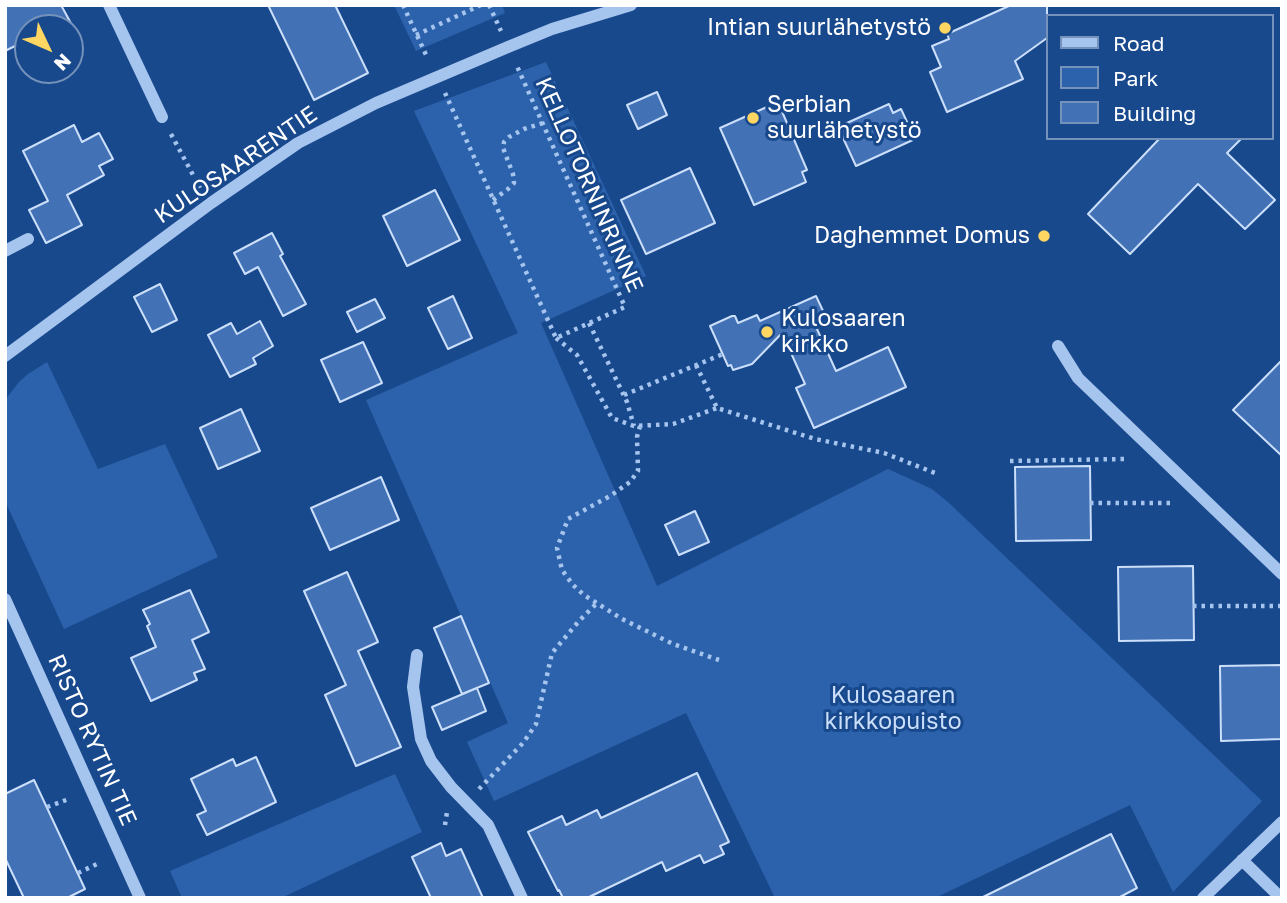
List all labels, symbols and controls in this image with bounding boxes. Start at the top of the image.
north arrow [14,14,84,84]
place label: Intian suurlähetystö [707,14,931,42]
legend [1046,14,1273,140]
marker: Intian suurlähetystö [937,20,953,36]
text: Road [1113,30,1164,56]
text: N [50,49,76,76]
text: Park [1113,65,1158,91]
street label: KELLOTORNINRINNE [529,73,649,297]
place label: Serbian suurlähetystö [767,91,922,145]
street label: KULOSAARENTIE [149,100,323,230]
text: Building [1113,100,1196,126]
marker: Serbian suurlähetystö [745,110,761,126]
place label: Daghemmet Domus [814,222,1030,250]
marker: Daghemmet Domus [1036,228,1052,244]
place label: Kulosaaren kirkko [781,305,906,359]
marker: Kulosaaren kirkko [759,324,775,340]
street label: RISTO RYTIN TIE [42,650,142,830]
park label: Kulosaaren kirkkopuisto [825,682,961,736]

